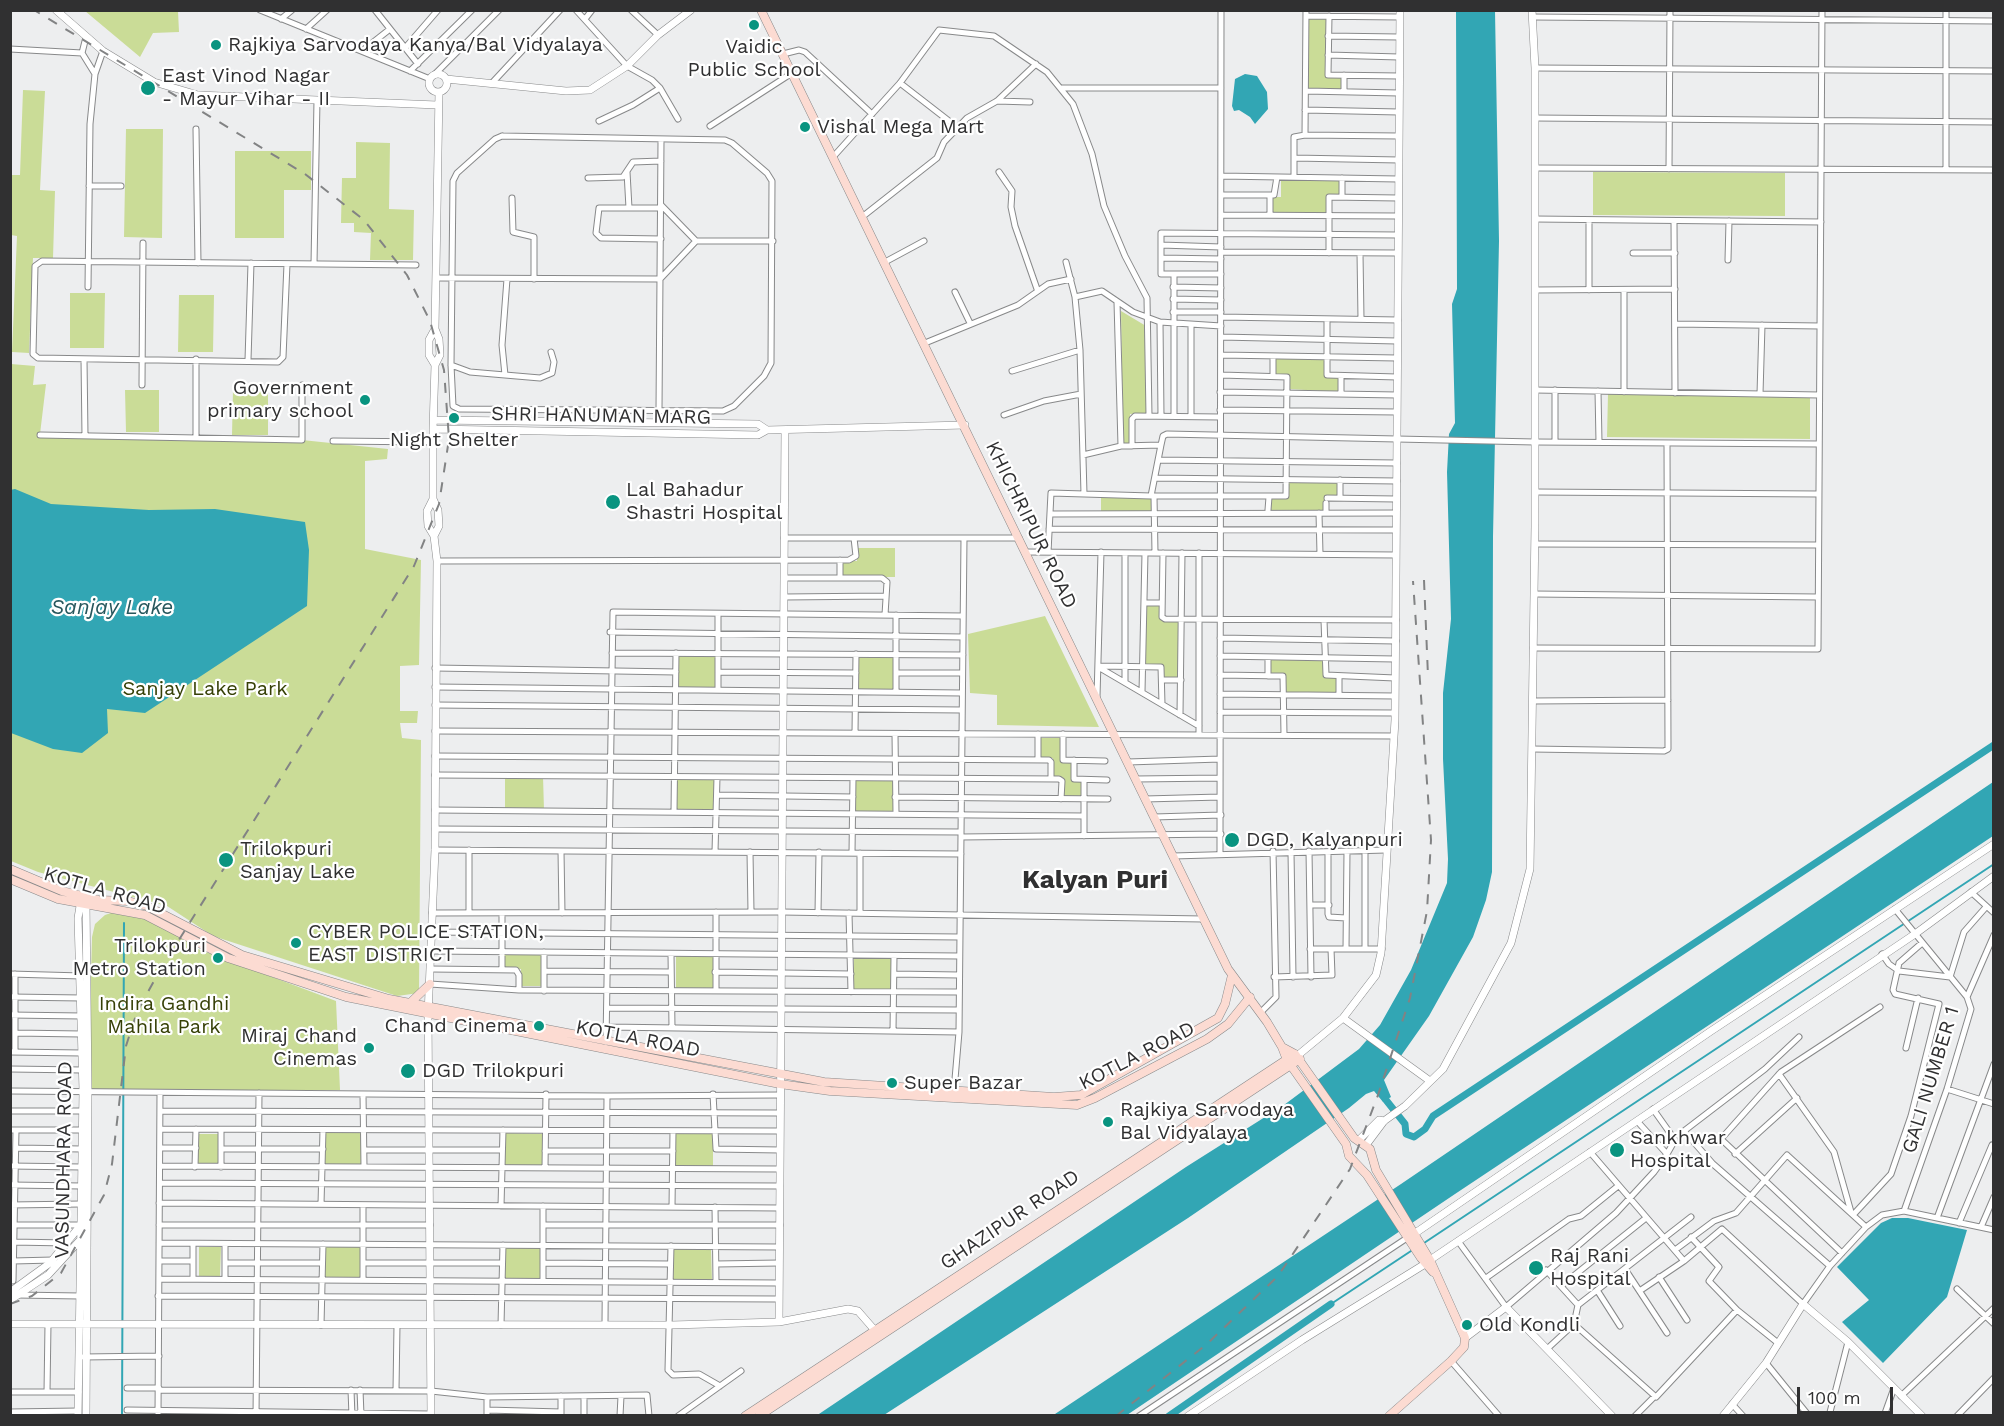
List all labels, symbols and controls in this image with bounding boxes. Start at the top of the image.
marker: Vaidic Public School [747,18,761,32]
place label: Rajkiya Sarvodaya Kanya/Bal Vidyalaya [228,33,603,57]
place label: Vaidic Public School [687,35,821,82]
marker: Rajkiya Sarvodaya Kanya/Bal Vidyalaya [209,38,223,52]
place label: East Vinod Nagar - Mayur Vihar - II [162,64,330,111]
marker: East Vinod Nagar - Mayur Vihar - II [139,79,157,97]
place label: Vishal Mega Mart [817,115,984,139]
marker: Vishal Mega Mart [798,120,812,134]
place label: Government primary school [207,376,353,423]
marker: Government primary school [358,393,372,407]
street label: SHRI HANUMAN MARG [491,402,711,430]
marker: Night Shelter [447,411,461,425]
place label: Night Shelter [390,428,518,452]
street label: KHICHRIPUR ROAD [980,437,1082,613]
place label: Lal Bahadur Shastri Hospital [626,478,782,525]
marker: Lal Bahadur Shastri Hospital [604,493,622,511]
water label: Sanjay Lake [51,595,173,621]
park label: Sanjay Lake Park [122,677,288,701]
place label: DGD, Kalyanpuri [1246,828,1403,852]
marker: DGD, Kalyanpuri [1223,831,1241,849]
place label: Trilokpuri Sanjay Lake [240,837,355,884]
marker: Trilokpuri Sanjay Lake [217,851,235,869]
street label: KOTLA ROAD [41,862,169,920]
district label: Kalyan Puri [1022,864,1168,896]
place label: CYBER POLICE STATION, EAST DISTRICT [308,920,544,967]
place label: Trilokpuri Metro Station [73,934,206,981]
marker: CYBER POLICE STATION, EAST DISTRICT [289,936,303,950]
marker: Trilokpuri Metro Station [211,951,225,965]
park label: Indira Gandhi Mahila Park [99,992,229,1039]
street label: GALI NUMBER 1 [1897,1004,1965,1156]
place label: Chand Cinema [385,1014,527,1038]
street label: KOTLA ROAD [574,1015,702,1063]
street label: KOTLA ROAD [1075,1017,1199,1095]
marker: Chand Cinema [532,1019,546,1033]
place label: Miraj Chand Cinemas [241,1024,357,1071]
marker: Miraj Chand Cinemas [362,1041,376,1055]
place label: DGD Trilokpuri [422,1059,564,1083]
street label: VASUNDHARA ROAD [50,1061,78,1259]
marker: DGD Trilokpuri [399,1062,417,1080]
place label: Super Bazar [904,1071,1023,1095]
marker: Super Bazar [885,1076,899,1090]
place label: Rajkiya Sarvodaya Bal Vidyalaya [1120,1098,1294,1145]
marker: Rajkiya Sarvodaya Bal Vidyalaya [1101,1115,1115,1129]
place label: Sankhwar Hospital [1630,1126,1726,1173]
marker: Sankhwar Hospital [1608,1141,1626,1159]
street label: GHAZIPUR ROAD [936,1165,1084,1275]
place label: Raj Rani Hospital [1550,1244,1631,1291]
marker: Raj Rani Hospital [1527,1259,1545,1277]
place label: Old Kondli [1479,1313,1580,1337]
marker: Old Kondli [1460,1318,1474,1332]
scale bar [1800,1375,1896,1413]
text: 100 m [1808,1387,1861,1408]

